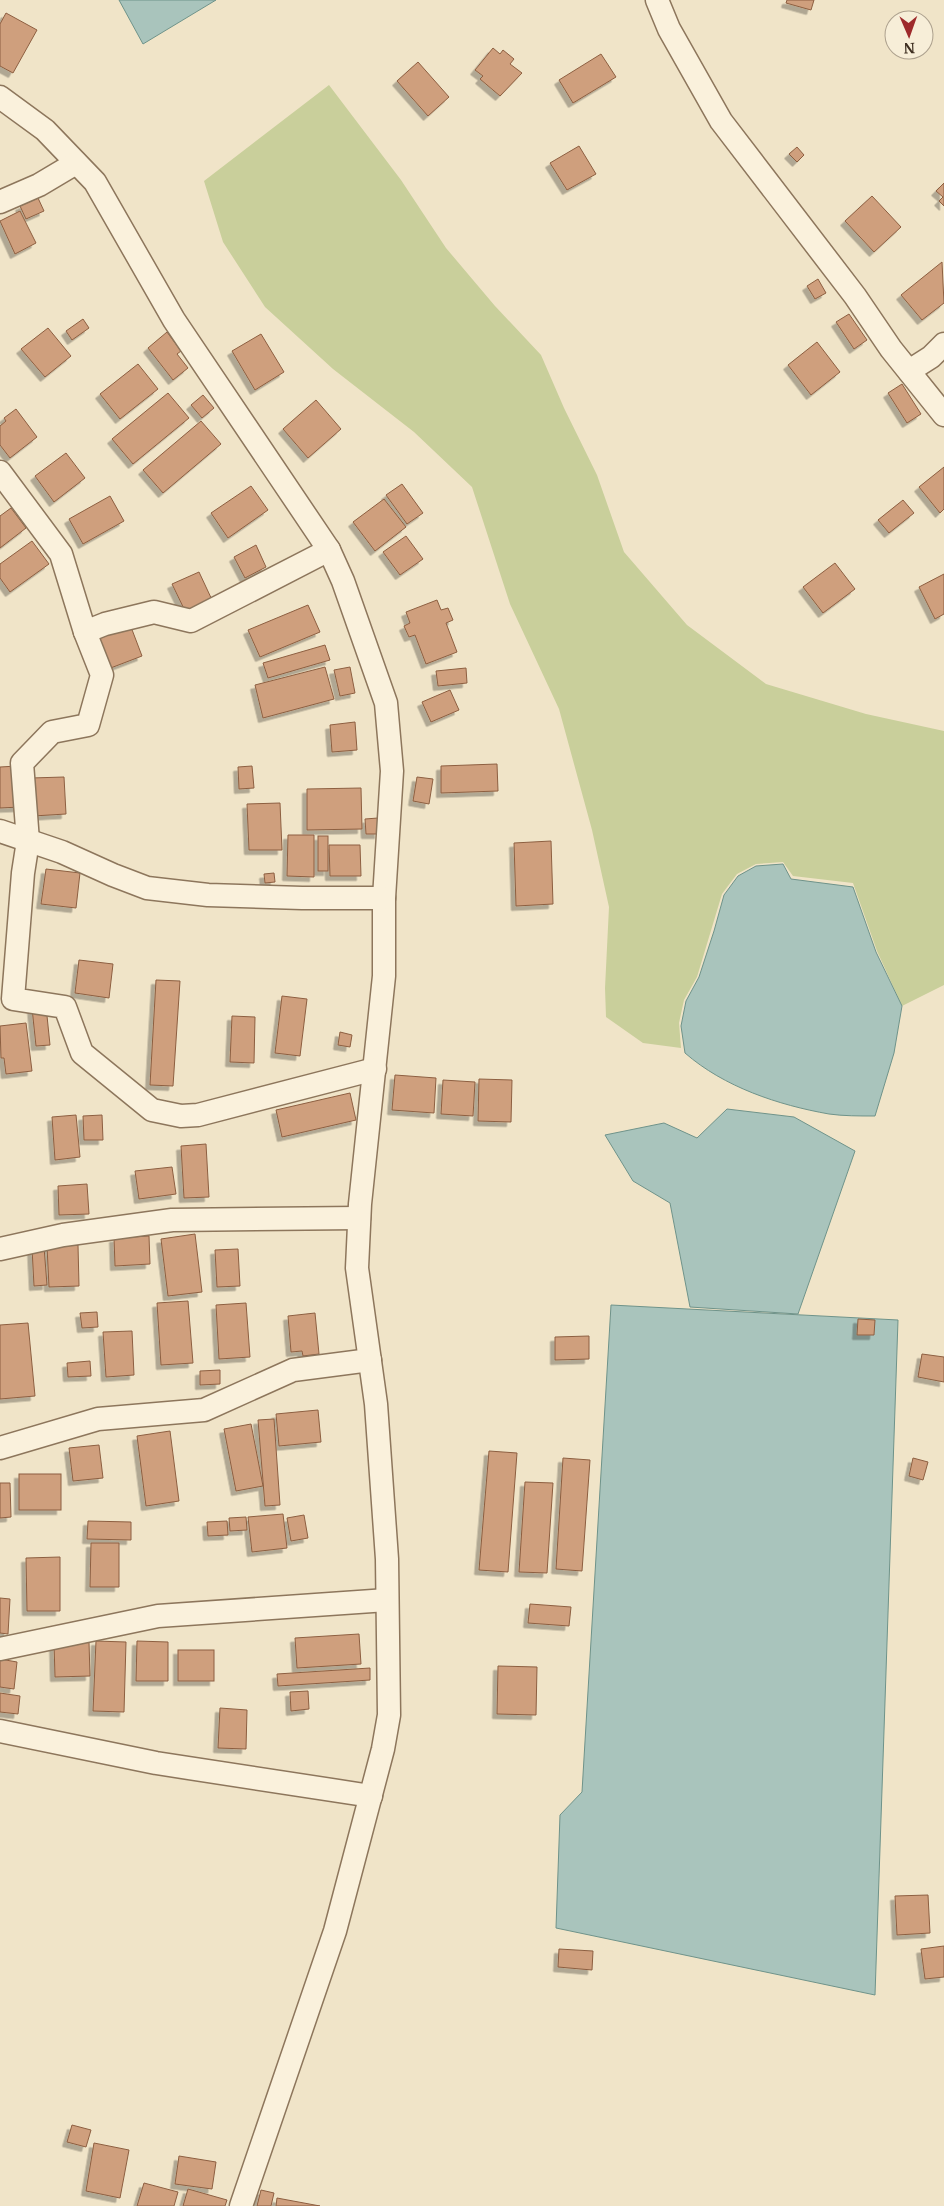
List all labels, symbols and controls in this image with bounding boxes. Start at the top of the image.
north arrow [884,10,934,60]
text: N [904,39,915,57]

